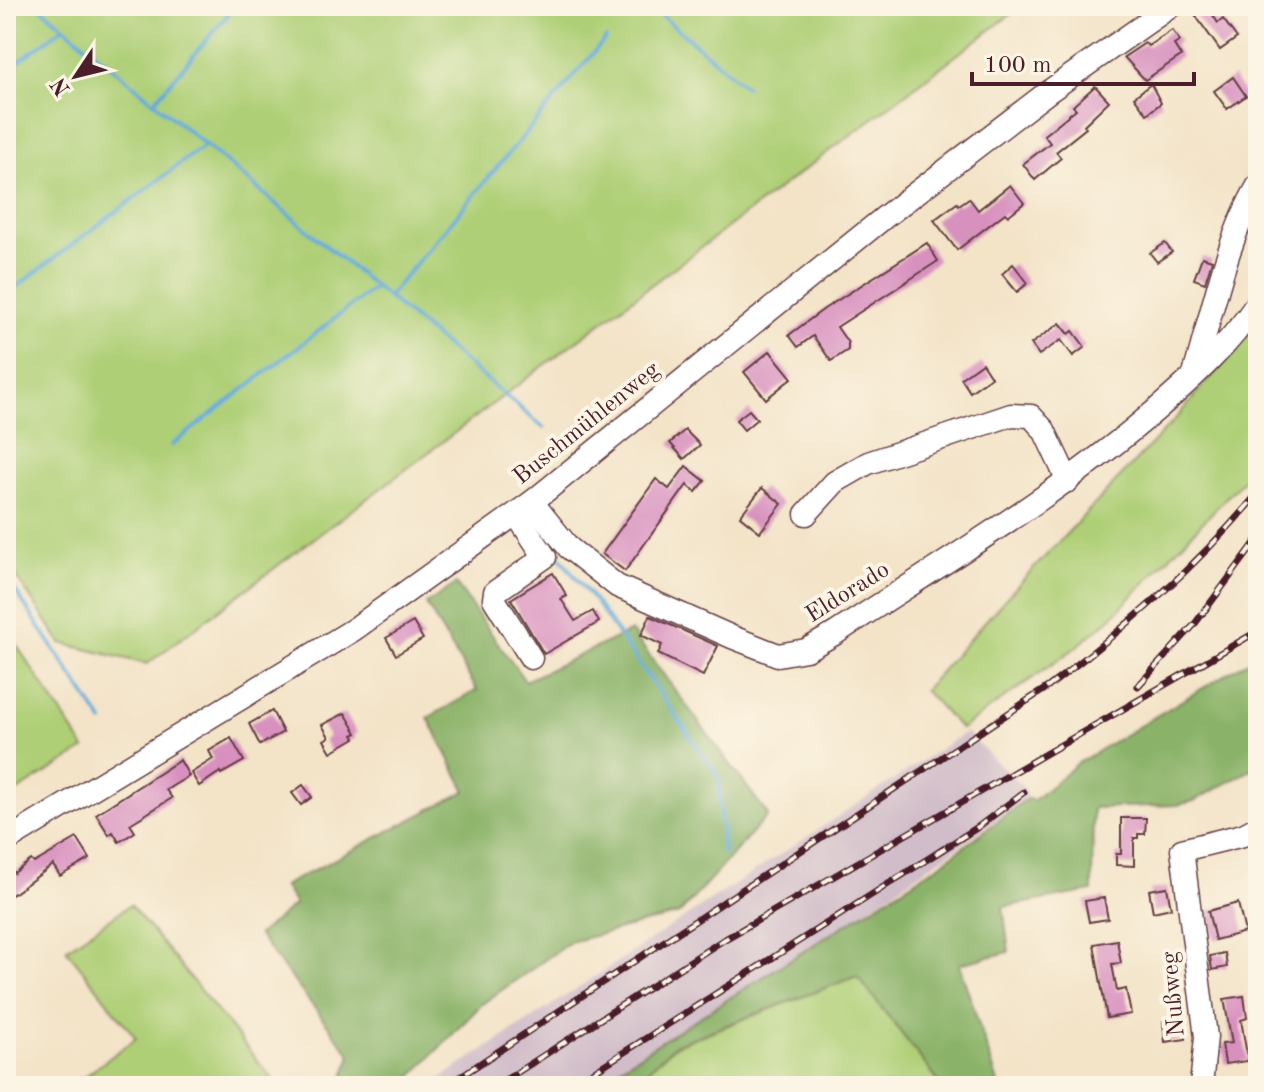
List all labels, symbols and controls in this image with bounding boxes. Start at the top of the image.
north arrow [36,36,116,116]
scale bar [972,36,1194,86]
text: 100 m [984,54,1052,78]
text: N [47,73,75,100]
street label: Buschmühlenweg [509,358,665,490]
street label: Eldorado [802,558,894,628]
street label: Nußweg [1158,950,1190,1038]

